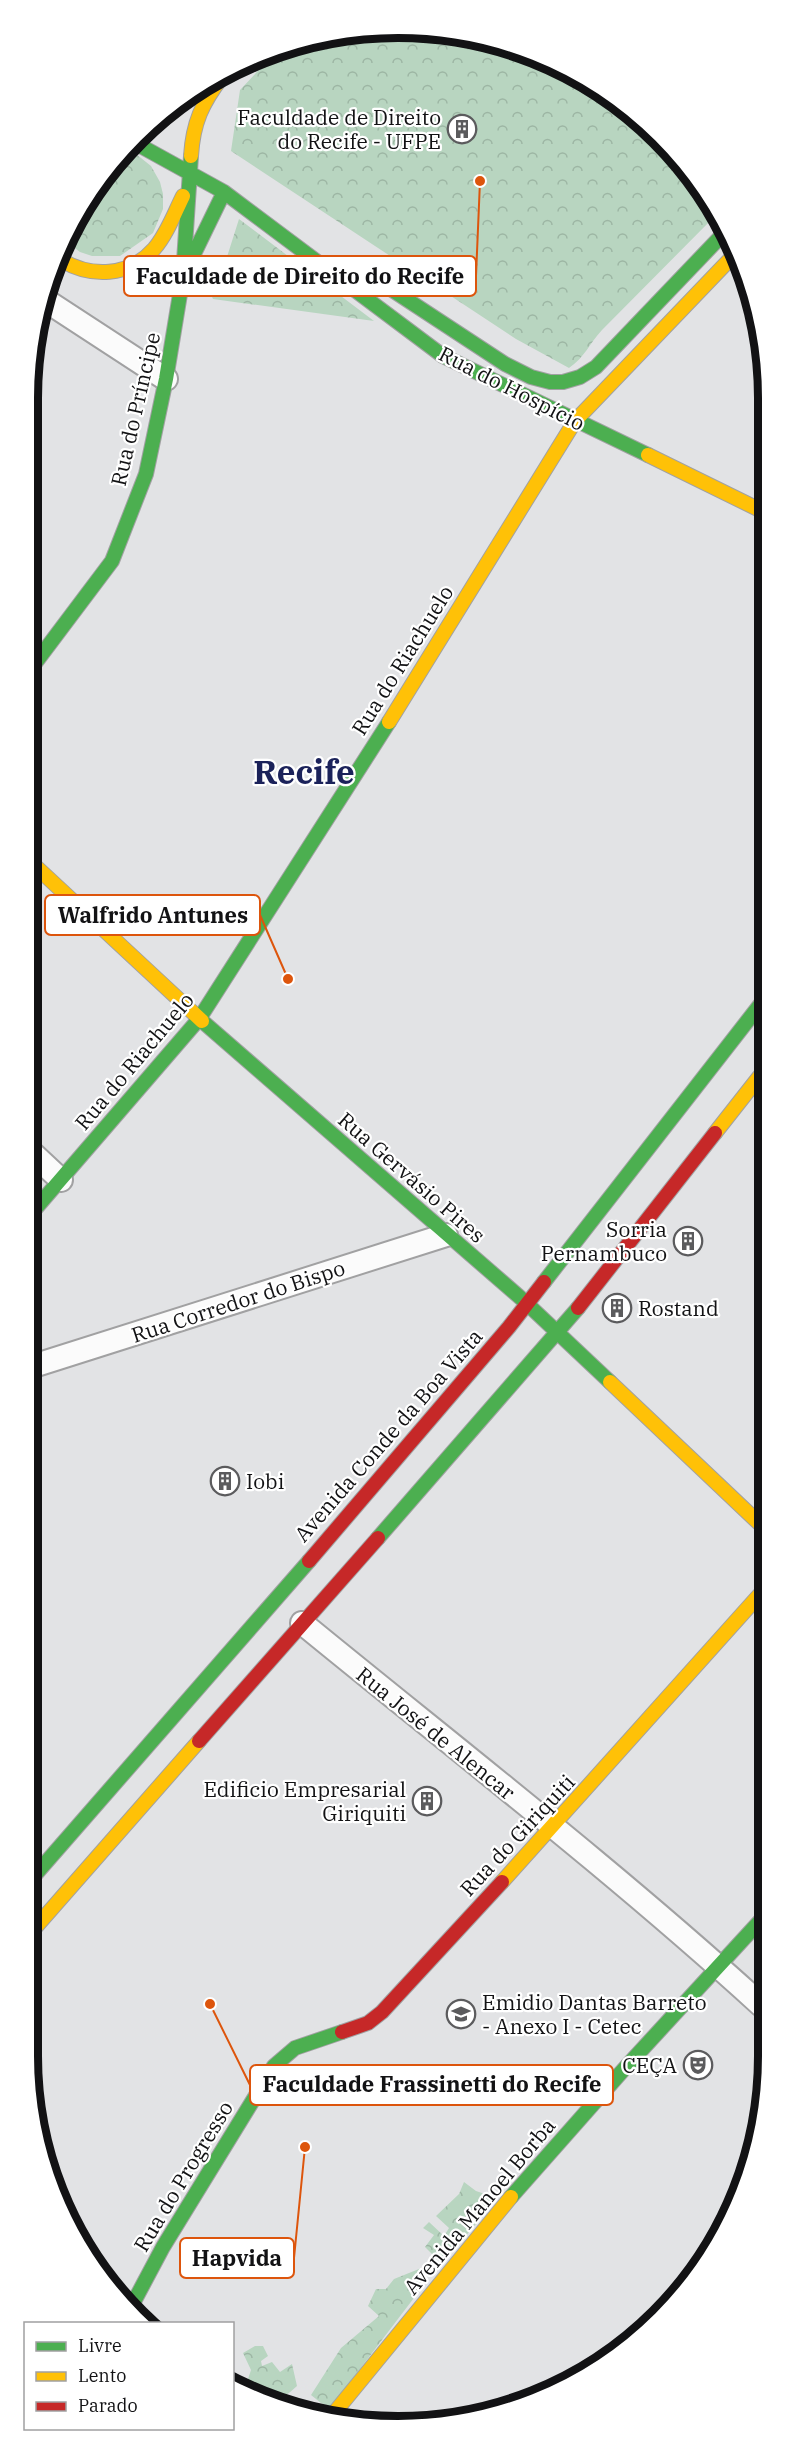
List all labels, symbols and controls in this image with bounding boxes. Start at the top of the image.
place label: Faculdade de Direito do Recife - UFPE [237,103,441,155]
building icon: Faculdade de Direito do Recife - UFPE [446,113,478,145]
callout: Faculdade de Direito do Recife [124,256,476,296]
text: Faculdade de Direito do Recife [136,261,464,290]
street label: Rua do Príncipe [104,329,166,489]
street label: Rua do Hospício [434,339,590,437]
street label: Rua do Riachuelo [345,580,459,740]
district label: Recife [253,750,355,793]
callout: Walfrido Antunes [45,895,260,935]
text: Walfrido Antunes [58,900,248,929]
street label: Rua do Riachuelo [68,986,200,1136]
street label: Rua Gervásio Pires [333,1105,491,1249]
place label: Sorria Pernambuco [541,1215,667,1267]
building icon: Sorria Pernambuco [672,1225,704,1257]
street label: Rua Corredor do Bispo [128,1253,348,1349]
building icon: Rostand [601,1292,633,1324]
place label: Rostand [638,1294,719,1322]
street label: Avenida Conde da Boa Vista [288,1323,488,1547]
building icon: Iobi [209,1465,241,1497]
place label: Iobi [246,1467,284,1495]
street label: Rua José de Alencar [351,1660,522,1806]
street label: Rua do Giriquiti [453,1768,581,1902]
place label: Edificio Empresarial Giriquiti [204,1775,406,1827]
building icon: Edificio Empresarial Giriquiti [411,1785,443,1817]
place label: Emidio Dantas Barreto - Anexo I - Cetec [482,1988,707,2040]
school or university icon: Emidio Dantas Barreto - Anexo I - Cetec [445,1998,477,2030]
theatre icon: CEÇA [682,2049,714,2081]
place label: CEÇA [622,2051,678,2079]
callout: Faculdade Frassinetti do Recife [250,2065,613,2105]
text: Faculdade Frassinetti do Recife [263,2069,601,2098]
street label: Rua do Progresso [127,2095,239,2257]
street label: Avenida Manoel Borba [397,2112,561,2300]
callout: Hapvida [180,2238,294,2278]
text: Hapvida [192,2243,282,2272]
legend [24,2322,234,2430]
text: Livre [78,2334,122,2357]
text: Lento [78,2364,126,2387]
text: Parado [78,2394,138,2417]

